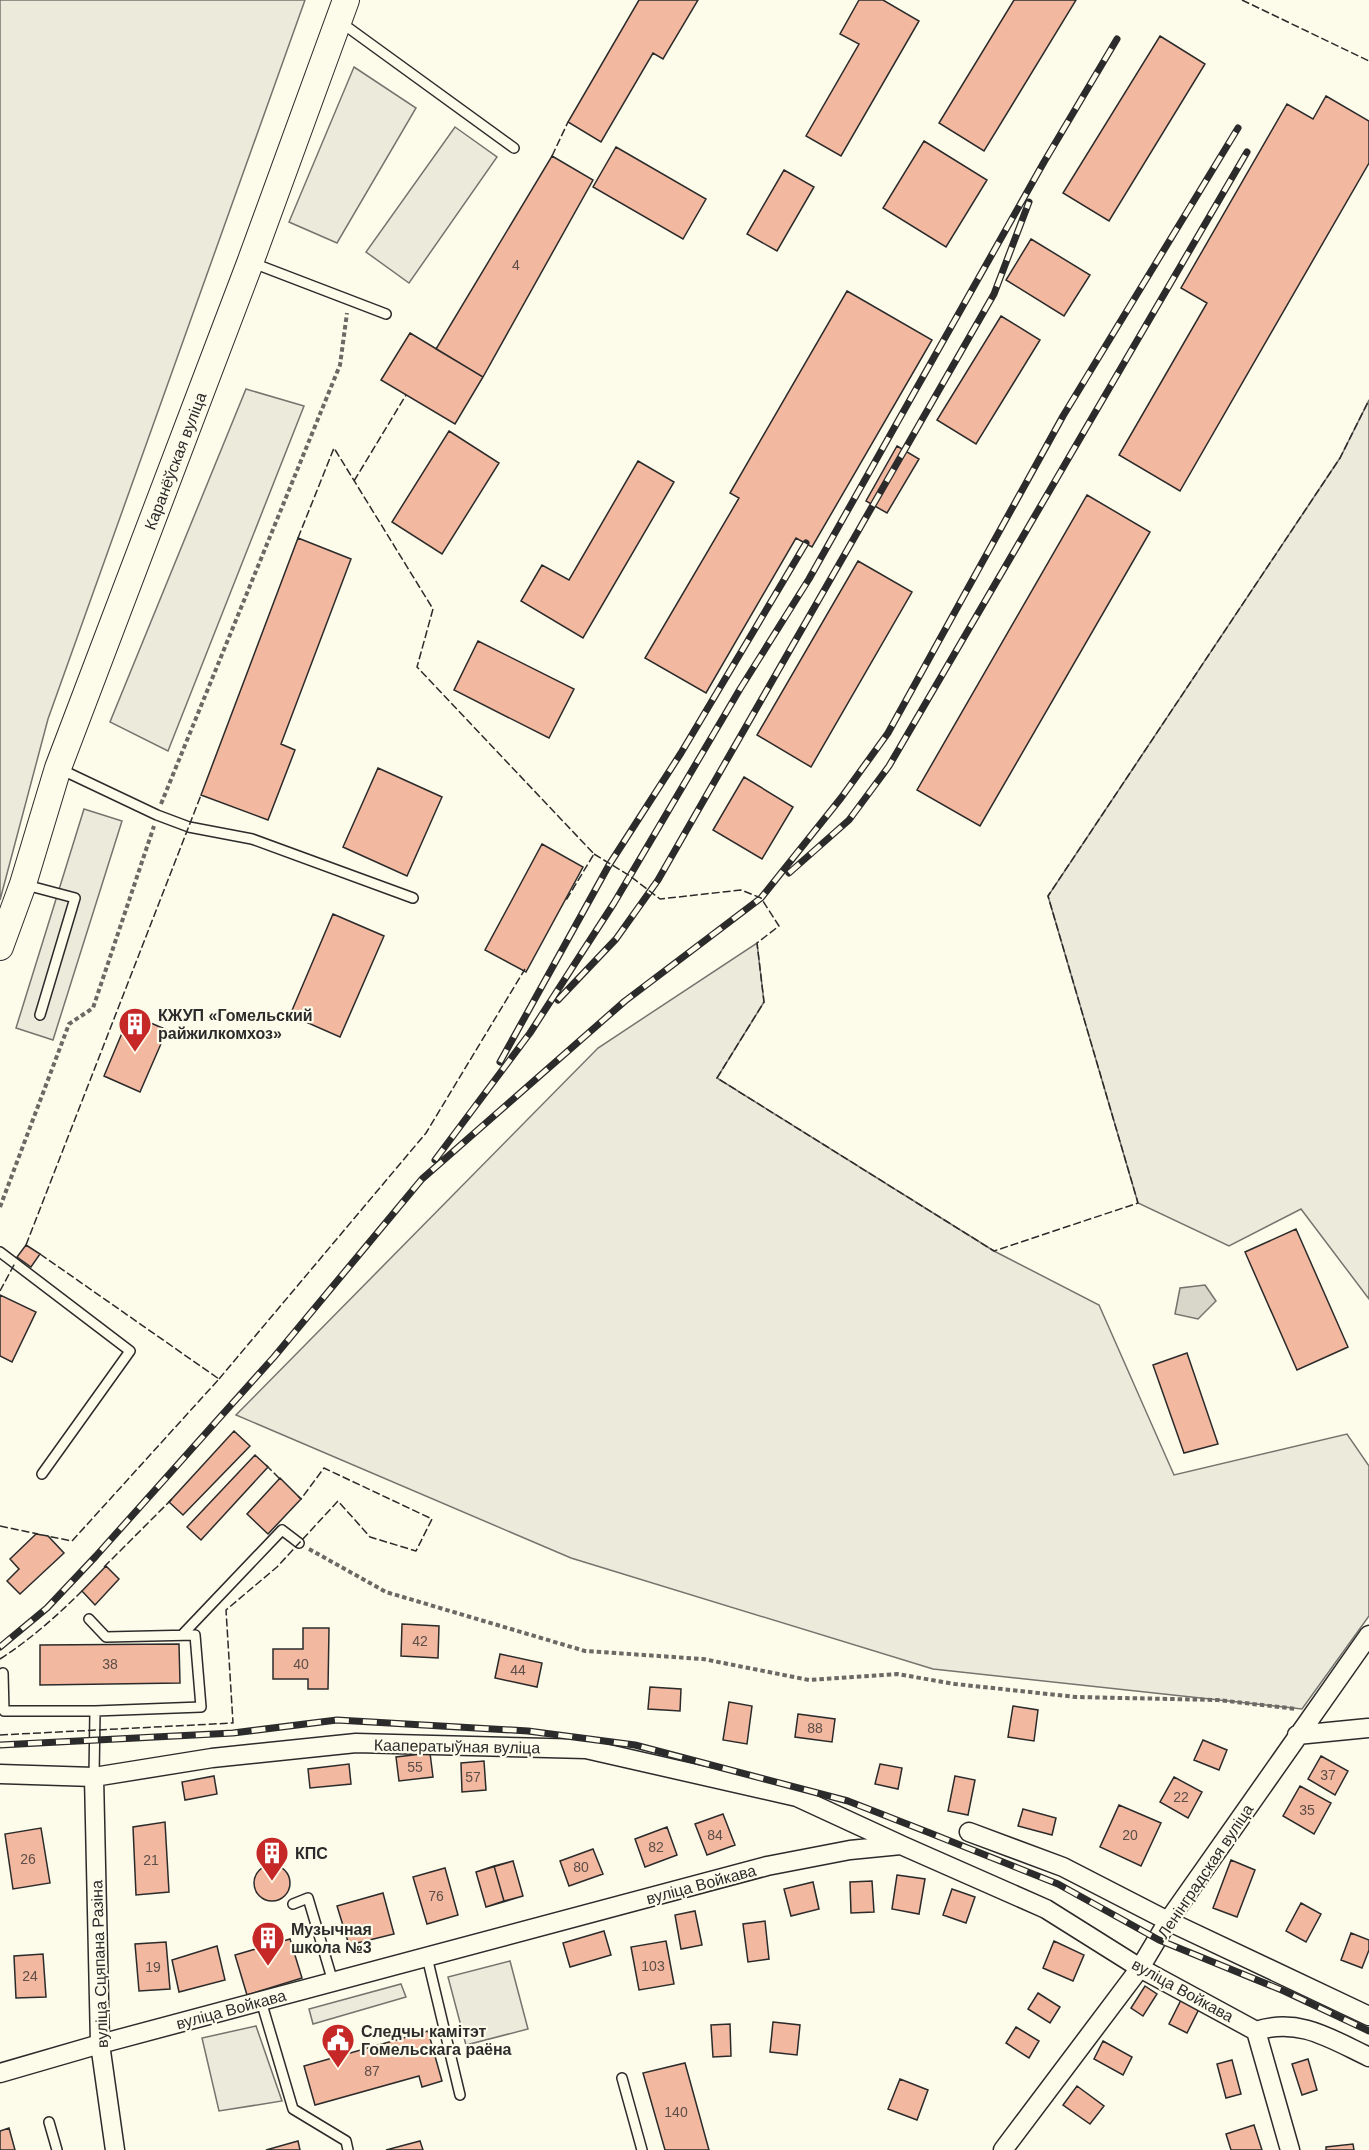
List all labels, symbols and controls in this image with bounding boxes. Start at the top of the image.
house number: 4 [512,257,520,273]
street label: Каранёўская вуліца [141,390,210,532]
building icon: КЖУП «Гомельский райжилкомхоз» [117,1006,153,1053]
place label: КЖУП «Гомельский райжилкомхоз» [158,1007,313,1042]
house number: 42 [412,1633,428,1649]
house number: 38 [102,1656,118,1672]
house number: 40 [293,1656,309,1672]
house number: 44 [510,1662,526,1678]
house number: 88 [807,1720,823,1736]
street label: Кааператыўная вуліца [374,1737,541,1756]
house number: 55 [407,1759,423,1775]
house number: 37 [1320,1767,1336,1783]
house number: 57 [465,1769,481,1785]
house number: 22 [1173,1789,1189,1805]
street label: Ленінградская вуліца [1154,1801,1257,1941]
house number: 35 [1299,1802,1315,1818]
house number: 84 [707,1827,723,1843]
house number: 20 [1122,1827,1138,1843]
building icon: КПС [254,1835,290,1882]
house number: 82 [648,1839,664,1855]
place label: КПС [295,1845,328,1862]
house number: 26 [20,1851,36,1867]
house number: 21 [143,1852,159,1868]
house number: 80 [573,1859,589,1875]
street label: вуліца Войкава [644,1862,758,1907]
street label: вуліца Сцяпана Разіна [88,1880,111,2048]
house number: 76 [428,1888,444,1904]
building icon: Музычная школа №3 [250,1920,286,1967]
place label: Музычная школа №3 [291,1921,372,1956]
street label: вуліца Войкава [1129,1956,1236,2025]
house number: 103 [641,1958,665,1974]
house number: 19 [145,1959,161,1975]
house number: 24 [22,1968,38,1984]
street label: вуліца Войкава [174,1987,288,2032]
public building icon: Следчы камітэт Гомельскага раёна [320,2022,356,2069]
place label: Следчы камітэт Гомельскага раёна [361,2023,512,2058]
house number: 87 [364,2063,380,2079]
house number: 140 [664,2104,688,2120]

